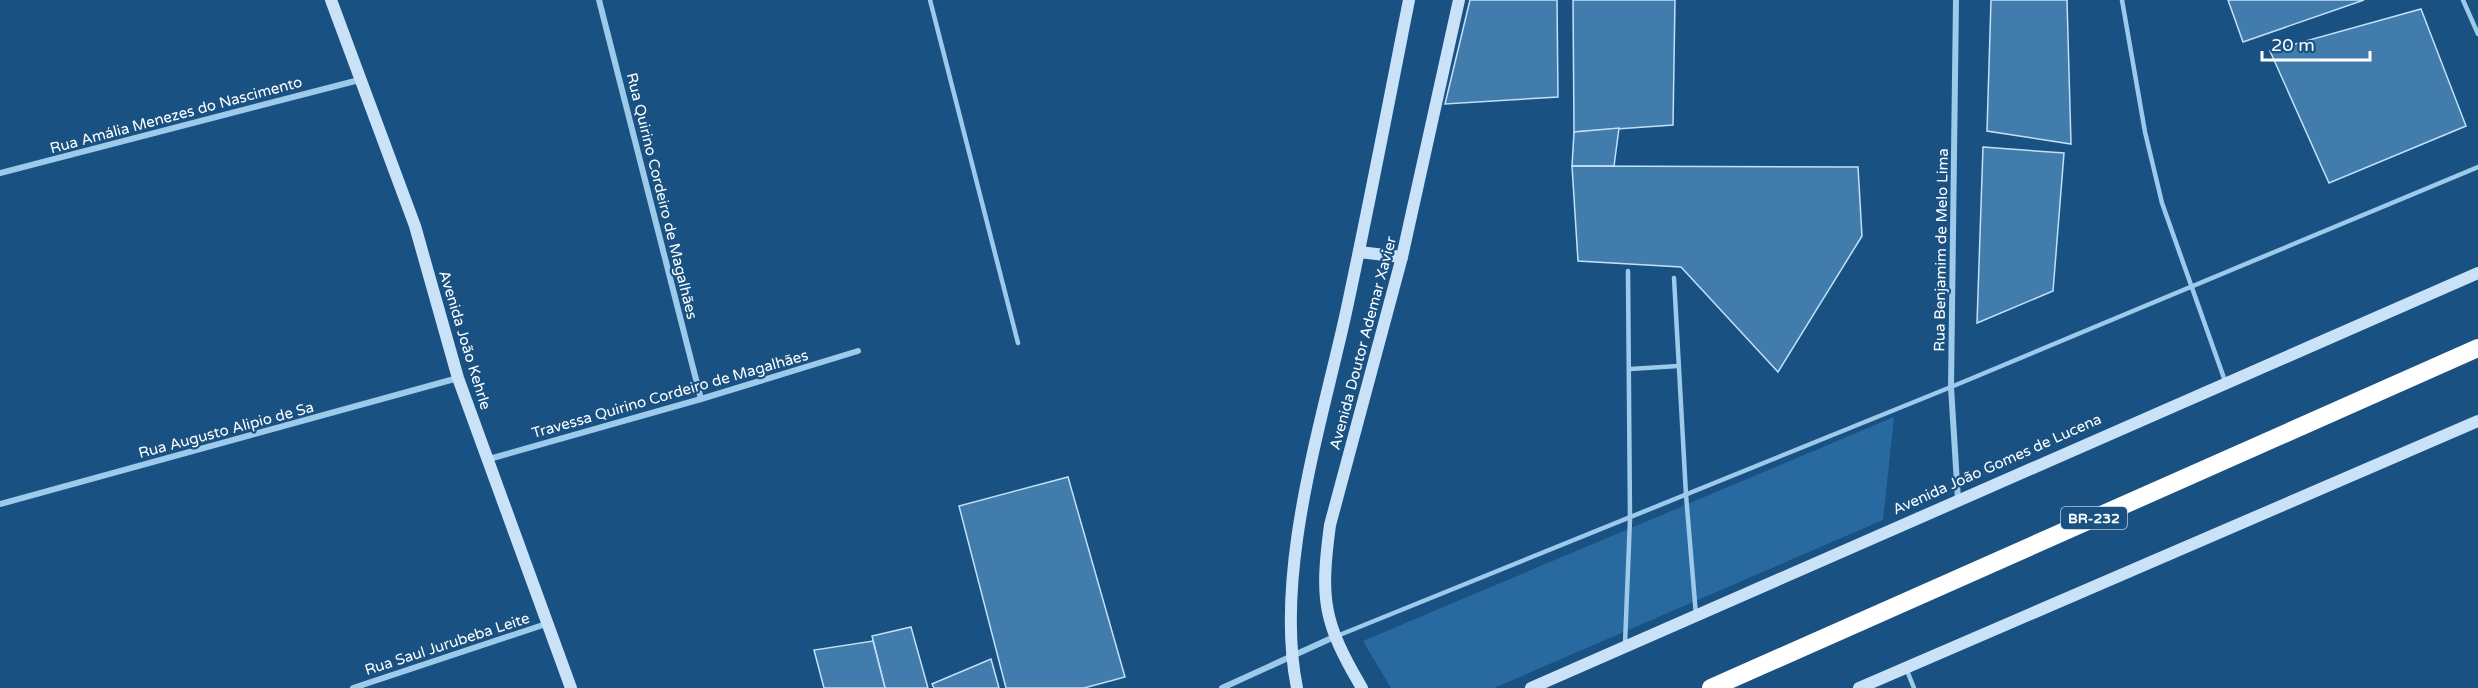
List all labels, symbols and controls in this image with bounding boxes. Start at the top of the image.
scale bar [2262,24,2370,62]
text: 20 m [2271,34,2315,56]
street label: Rua Quirino Cordeiro de Magalhães [623,71,701,321]
street label: Rua Amália Menezes do Nascimento [48,73,304,157]
street label: Rua Benjamim de Melo Lima [1930,148,1952,352]
street label: Avenida Doutor Ademar Xavier [1326,234,1400,452]
street label: Avenida João Kehrle [435,268,495,412]
street label: Travessa Quirino Cordeiro de Magalhães [530,346,810,442]
street label: Rua Augusto Alipio de Sa [136,398,316,462]
street label: Avenida João Gomes de Lucena [1890,410,2104,518]
road number: BR-232 [2061,507,2127,529]
street label: Rua Saul Jurubeba Leite [362,609,532,679]

